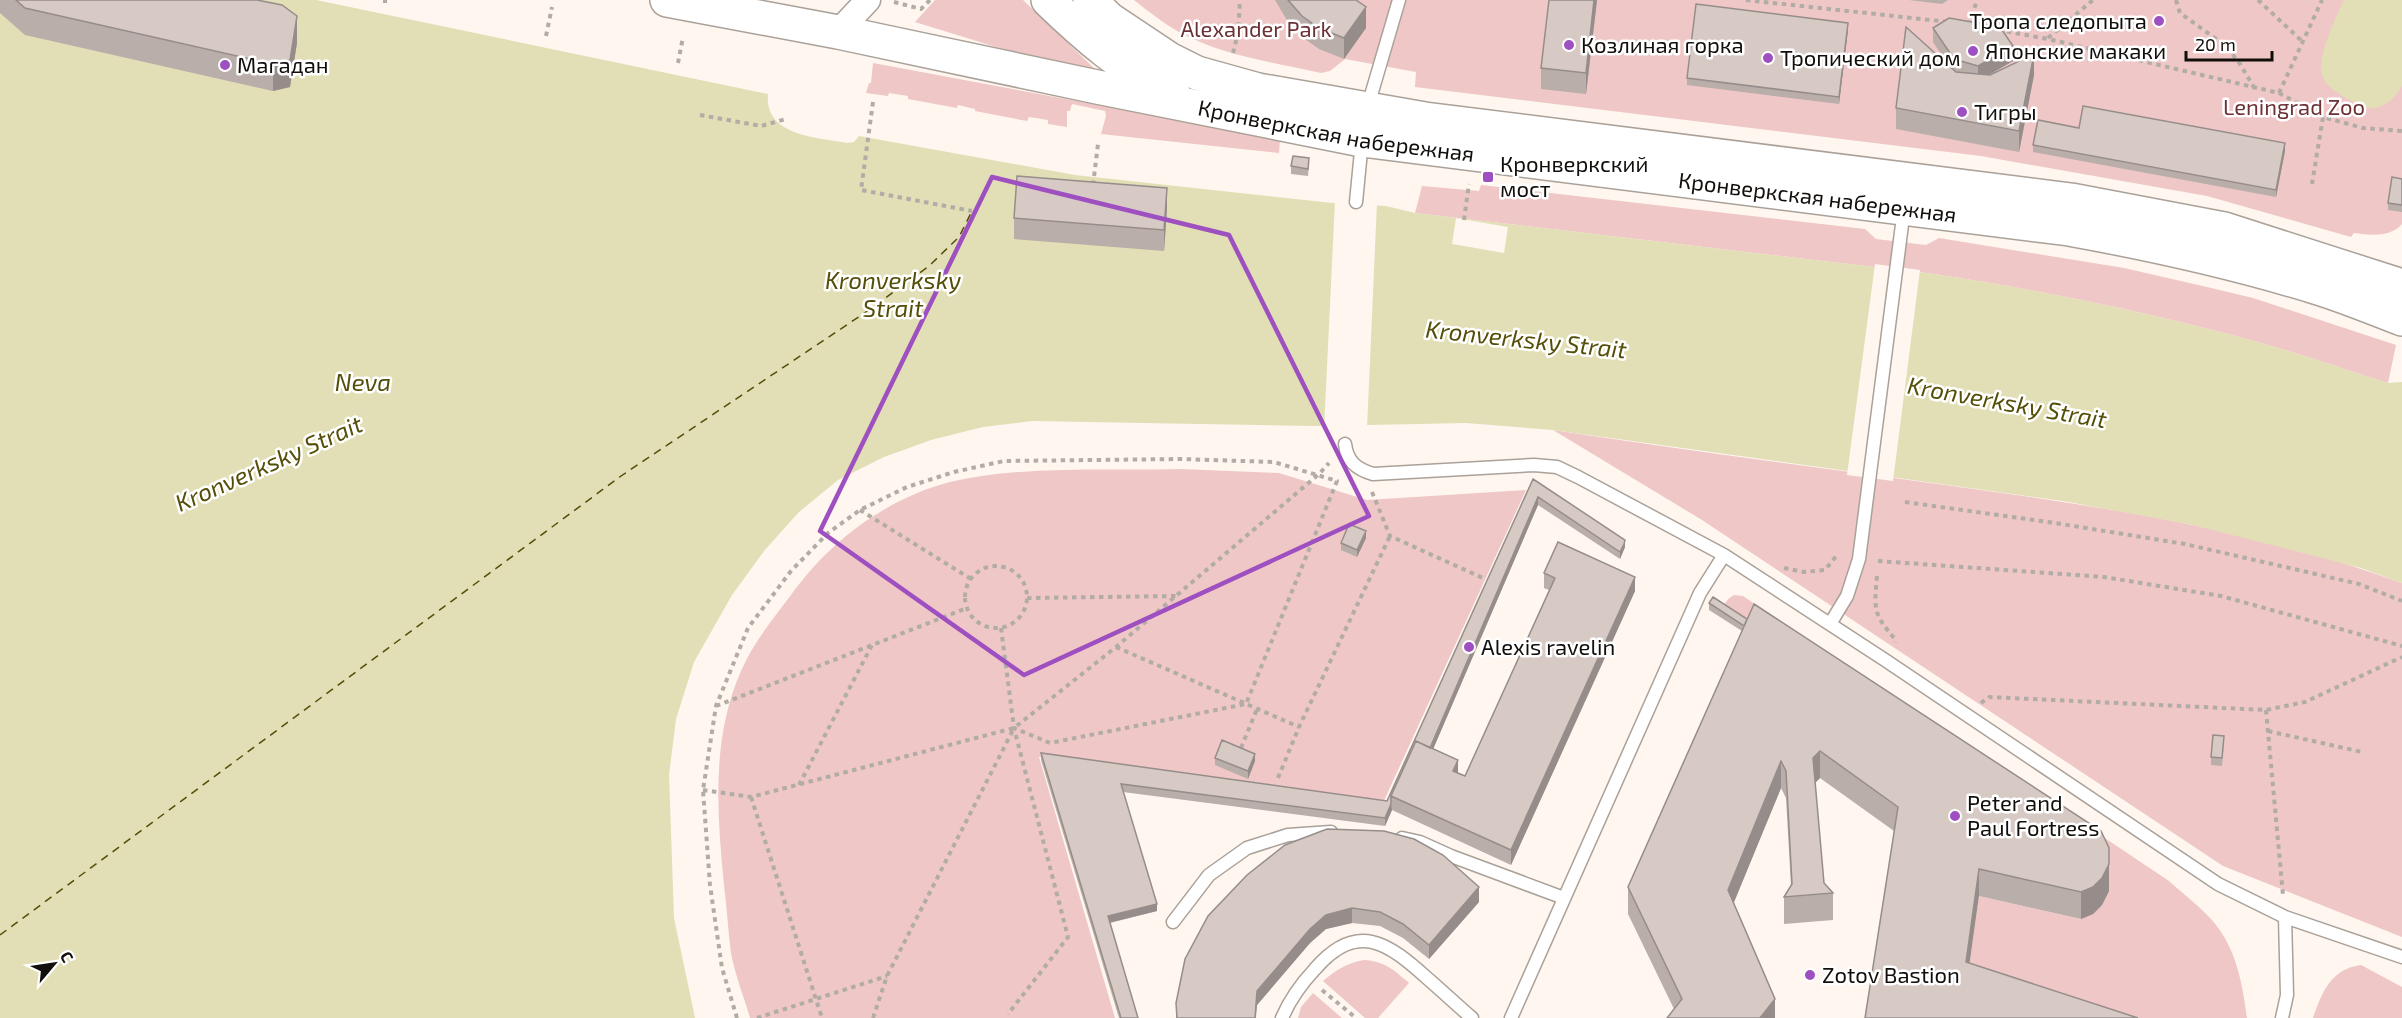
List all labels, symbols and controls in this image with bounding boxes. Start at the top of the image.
place label: Тропа следопыта [1969,7,2147,33]
marker: Тропа следопыта [2152,14,2166,28]
park label: Alexander Park [1180,15,1332,41]
scale bar [2186,24,2272,62]
place label: Козлиная горка [1581,31,1744,57]
text: 20 m [2195,33,2236,55]
place label: Японские макаки [1985,37,2166,63]
marker: Козлиная горка [1562,38,1576,52]
place label: Тропический дом [1780,44,1961,70]
marker: Японские макаки [1966,44,1980,58]
place label: Магадан [237,51,329,77]
marker: Тропический дом [1761,51,1775,65]
marker: Магадан [218,58,232,72]
park label: Leningrad Zoo [2223,93,2365,119]
street label: Кронверкская набережная [1196,94,1476,166]
place label: Тигры [1974,98,2037,124]
marker: Тигры [1955,105,1969,119]
place label: Кронверкский мост [1500,150,1648,201]
street label: Кронверкская набережная [1677,166,1958,227]
marker: Кронверкский мост [1481,170,1495,184]
water label: Kronverksky Strait [825,265,961,322]
water label: Kronverksky Strait [1424,314,1629,364]
water label: Neva [335,367,391,396]
water label: Kronverksky Strait [1905,370,2110,433]
water label: Kronverksky Strait [170,408,367,517]
place label: Alexis ravelin [1481,633,1615,659]
marker: Alexis ravelin [1462,640,1476,654]
place label: Peter and Paul Fortress [1967,789,2099,840]
marker: Peter and Paul Fortress [1948,809,1962,823]
north arrow [24,934,84,994]
text: С [57,948,78,965]
place label: Zotov Bastion [1822,961,1960,987]
marker: Zotov Bastion [1803,968,1817,982]

